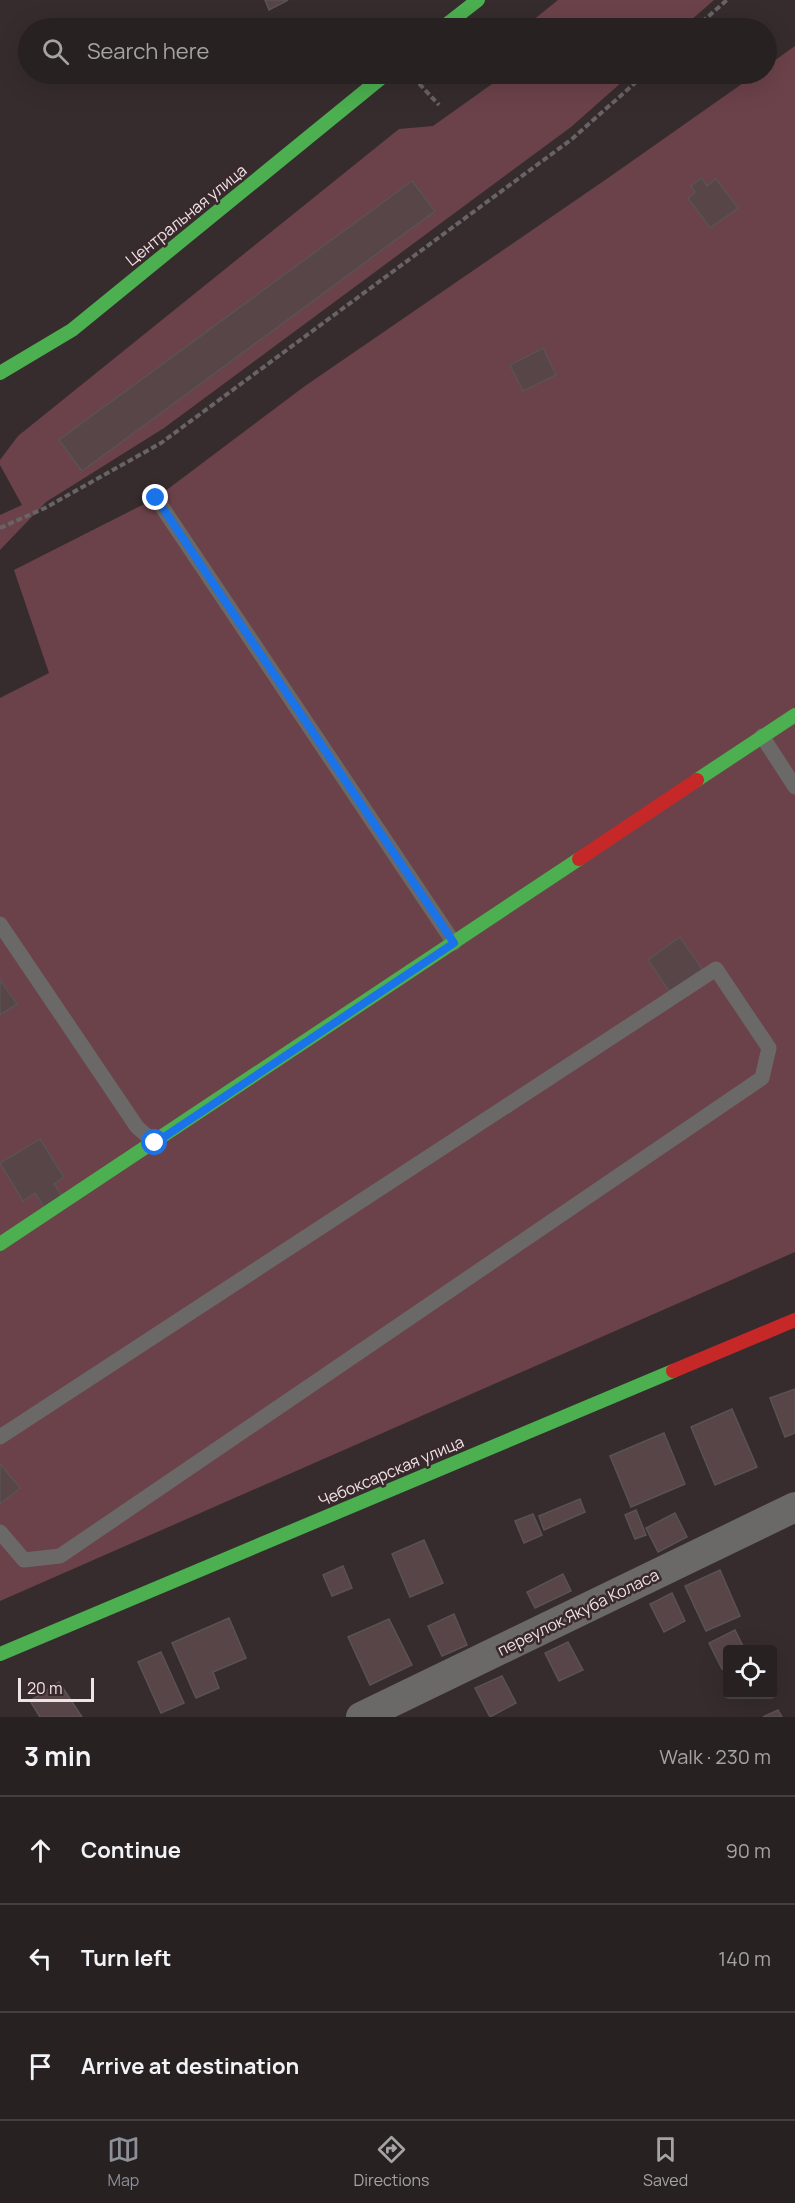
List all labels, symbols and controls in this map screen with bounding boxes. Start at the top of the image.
search box [18,18,777,84]
icon: search [39,35,72,68]
text: Search here [87,36,209,66]
street label: Центральная улица [121,159,251,271]
route end [142,484,168,510]
route start [141,1129,167,1155]
street label: Чебоксарская улица [315,1430,467,1512]
street label: переулок Якуба Коласа [494,1563,662,1661]
map controls [723,1645,777,1699]
button: locate [723,1645,777,1699]
scale bar [18,1675,94,1702]
text: 20 m [27,1677,63,1699]
text: 3 min [24,1738,91,1774]
text: Walk · 230 m [659,1743,771,1770]
icon: ahead [24,1834,57,1867]
text: Continue [81,1835,181,1865]
text: 90 m [725,1837,771,1864]
icon: left [24,1942,57,1975]
text: Turn left [81,1943,171,1973]
text: 140 m [718,1945,771,1972]
icon: arrive [24,2050,57,2083]
text: Arrive at destination [81,2051,299,2081]
tab: Map [107,2133,140,2191]
tab: Directions [354,2133,429,2191]
tab: Saved [643,2133,688,2191]

